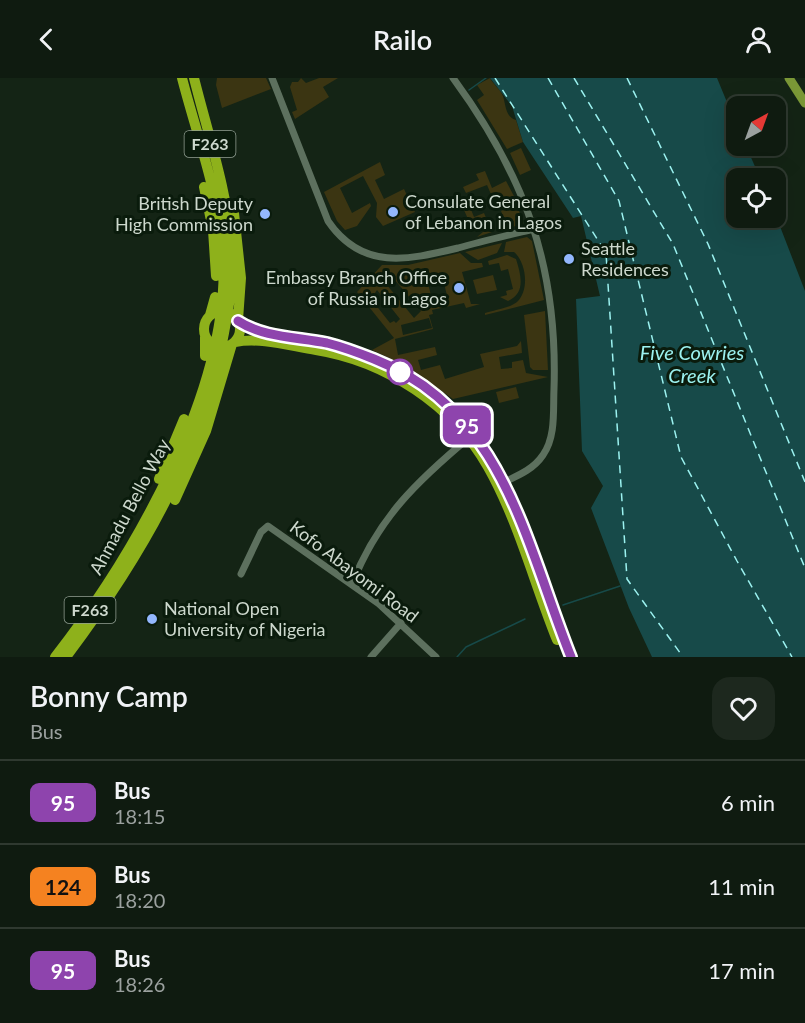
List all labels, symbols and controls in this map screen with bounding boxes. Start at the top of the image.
icon: back [30,23,63,56]
text: Railo [373,23,432,56]
icon: person [742,23,775,56]
north arrow [726,96,786,156]
map controls [726,96,786,228]
road number: F263 [184,131,236,157]
button: locate [726,168,786,228]
place label: Consulate General of Lebanon in Lagos [405,190,562,233]
place label: British Deputy High Commission [115,192,254,235]
marker: Consulate General of Lebanon in Lagos [386,205,400,219]
marker: British Deputy High Commission [258,207,272,221]
place label: Seattle Residences [581,237,669,280]
marker: Seattle Residences [562,252,576,266]
place label: Embassy Branch Office of Russia in Lagos [266,266,447,309]
marker: Embassy Branch Office of Russia in Lagos [452,281,466,295]
water label: Five Cowries Creek [640,340,744,387]
unlabelled marker [387,359,413,385]
line badge: 95 [440,406,494,444]
text: 95 [455,413,479,438]
street label: Ahmadu Bello Way [84,434,174,578]
street label: Kofo Abayomi Road [286,516,423,627]
road number: F263 [64,597,116,623]
place label: National Open University of Nigeria [164,597,325,640]
marker: National Open University of Nigeria [145,612,159,626]
button: heart [712,677,775,740]
text: Bonny Camp [30,679,188,713]
text: Bus [30,719,63,743]
text: Bus [114,777,150,804]
text: 6 min [721,789,775,816]
text: 95 [51,790,75,815]
text: 18:15 [114,804,165,828]
text: Bus [114,861,150,888]
text: 11 min [708,873,775,900]
text: 124 [45,874,81,899]
text: 18:20 [114,888,165,912]
text: Bus [114,945,150,972]
text: 17 min [708,957,775,984]
text: 95 [51,958,75,983]
text: 18:26 [114,972,165,996]

